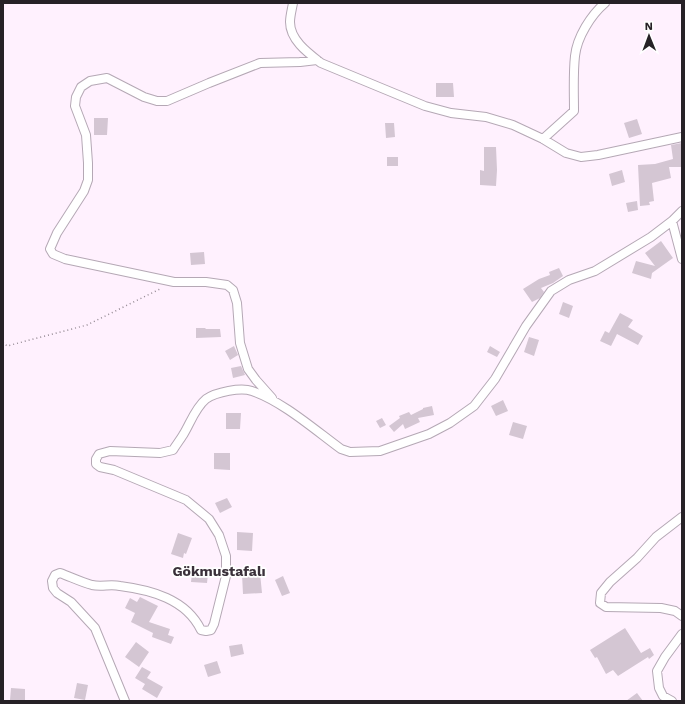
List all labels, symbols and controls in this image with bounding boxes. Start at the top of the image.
north arrow [629,16,669,56]
text: N [645,20,653,33]
district label: Gökmustafalı [172,563,266,579]

